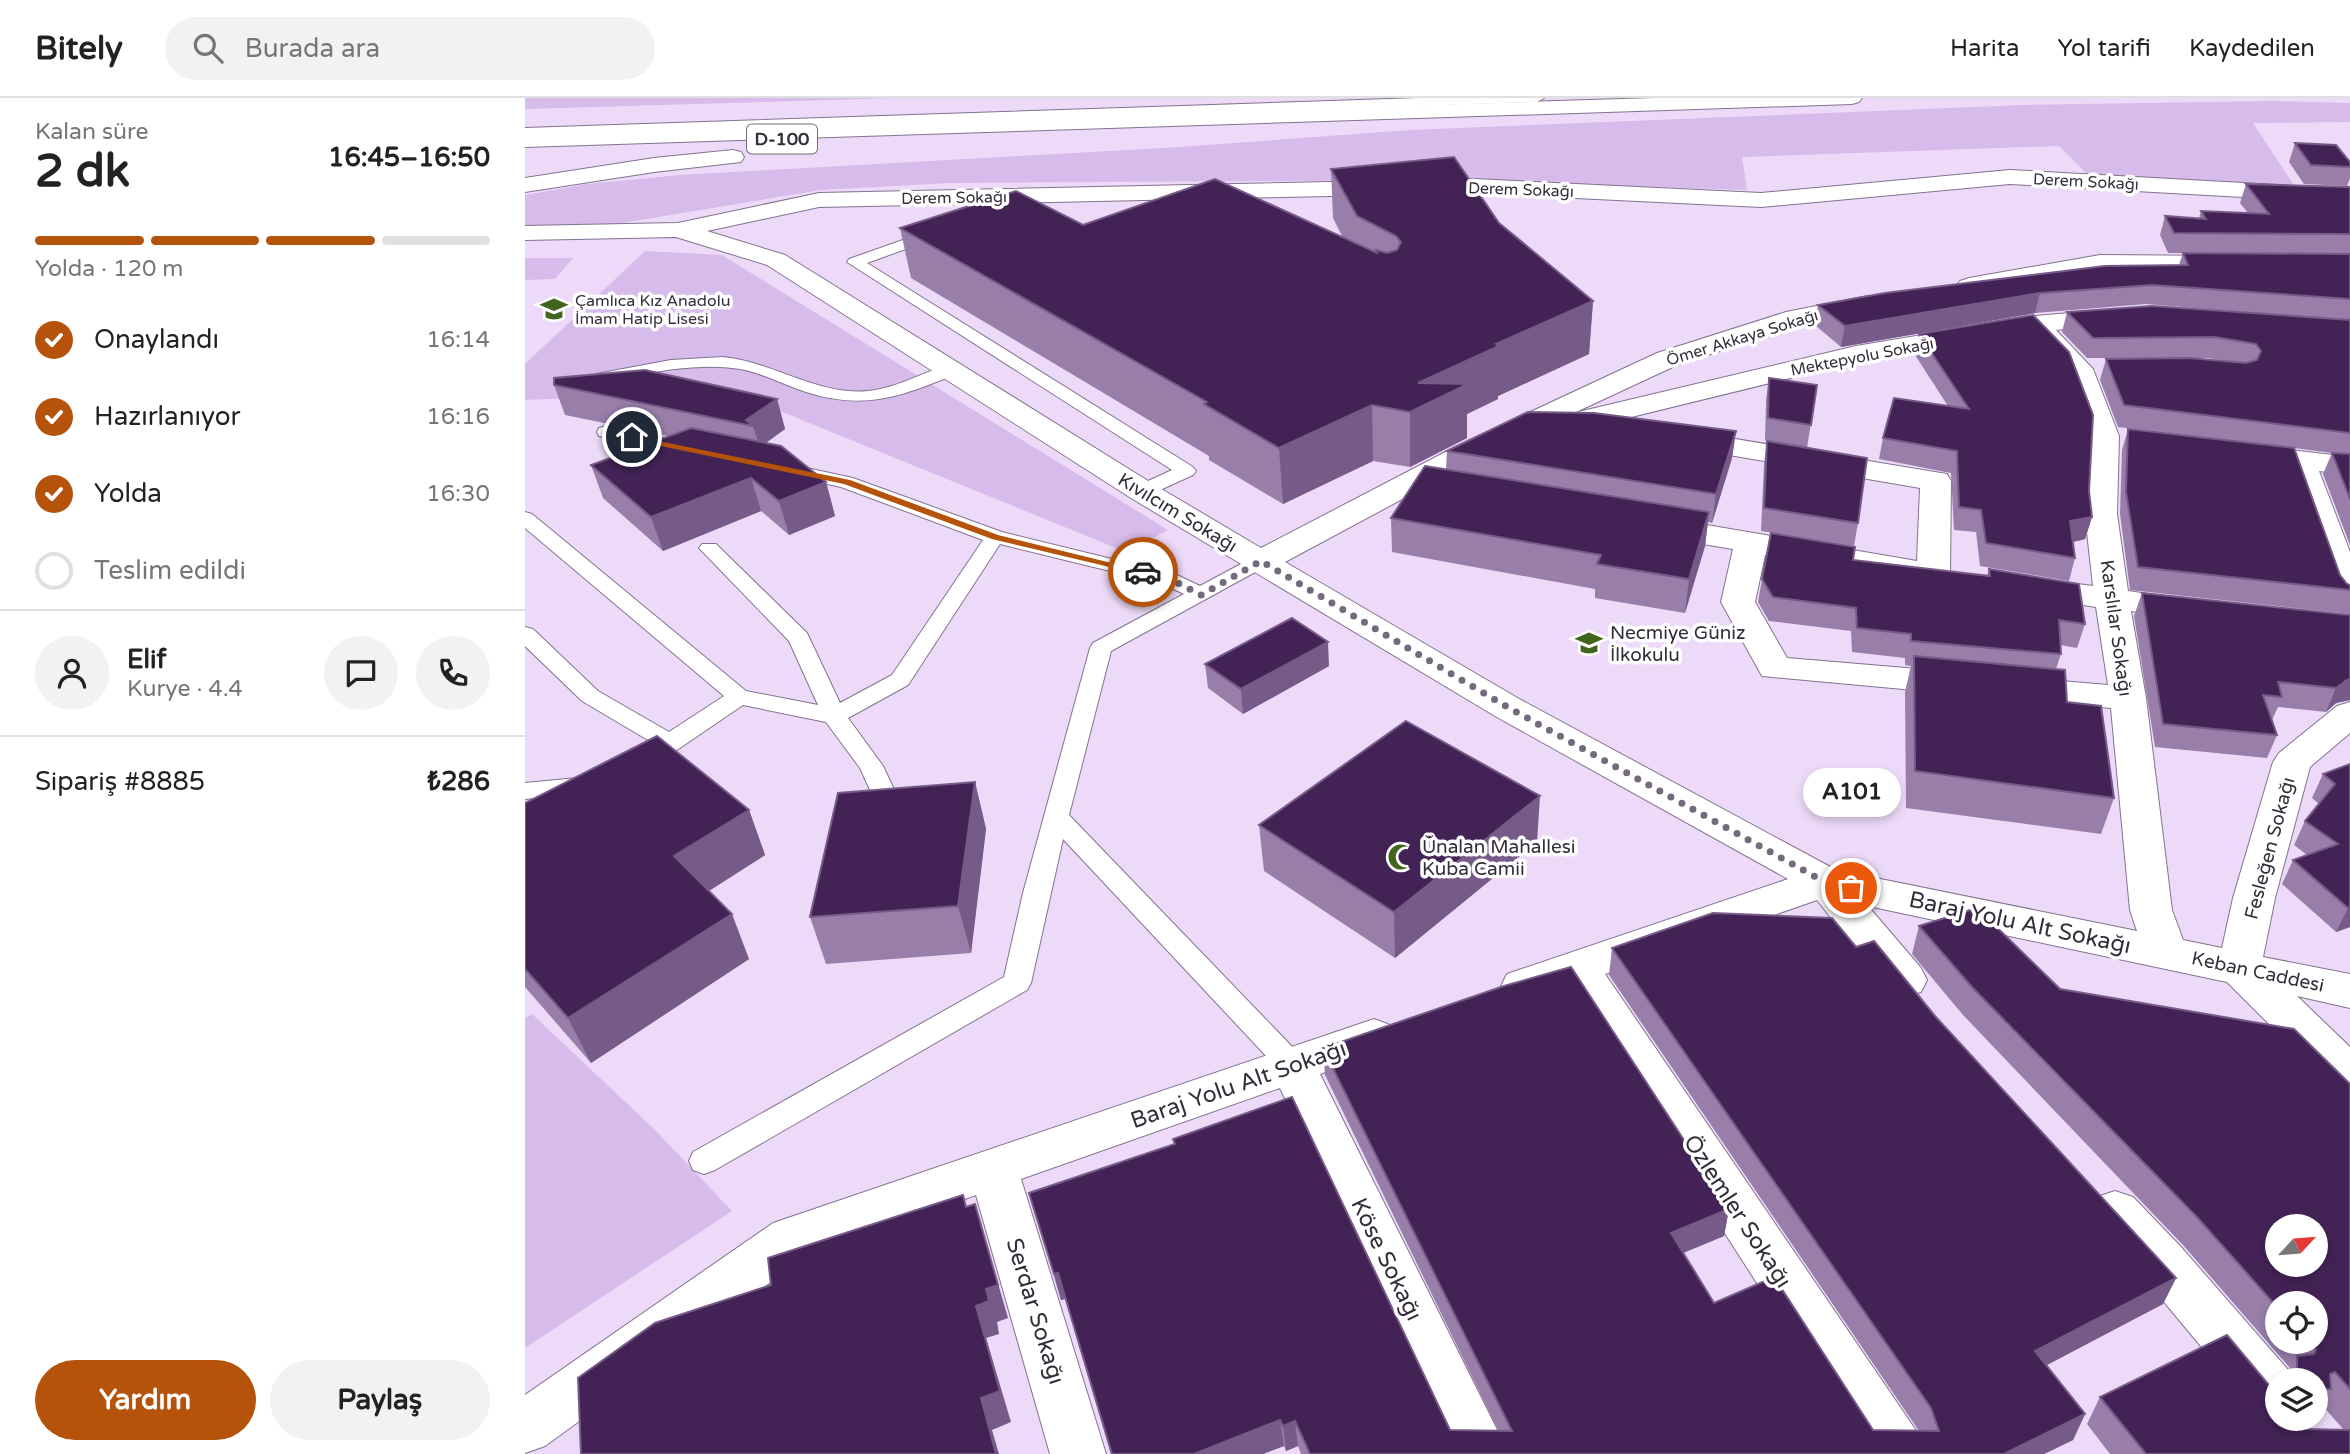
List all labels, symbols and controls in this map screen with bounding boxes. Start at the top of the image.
search box [165,17,655,80]
text: Bitely [35,29,123,68]
icon: search [189,29,227,67]
text: Burada ara [245,33,380,64]
text: Harita [1950,34,2019,63]
text: Yol tarifi [2057,34,2151,63]
text: Kaydedilen [2189,34,2315,63]
text: Kalan süre [35,118,149,146]
road number: D-100 [747,124,817,154]
text: 16:45–16:50 [328,142,490,173]
text: 2 dk [35,144,130,199]
street label: Derem Sokağı [2033,169,2139,195]
street label: Derem Sokağı [1468,178,1574,202]
street label: Derem Sokağı [901,187,1007,209]
text: Yolda · 120 m [35,255,184,283]
place label: Çamlıca Kız Anadolu İmam Hatip Lisesi [575,291,730,329]
school or university icon: Çamlıca Kız Anadolu İmam Hatip Lisesi [539,294,569,324]
street label: Ömer Akkaya Sokağı [1664,305,1821,371]
icon: check [35,321,73,359]
text: Onaylandı [94,324,219,355]
text: 16:14 [426,326,490,354]
street label: Mektepyolu Sokağı [1789,333,1935,381]
icon: check [35,398,73,436]
text: Hazırlanıyor [94,401,241,432]
text: 16:16 [426,403,490,431]
pin [602,407,662,467]
icon: home [613,418,651,456]
street label: Kıvılcım Sokağı [1114,469,1241,557]
icon: check [35,475,73,513]
text: Yolda [94,478,162,509]
text: 16:30 [426,480,490,508]
courier [1108,537,1178,607]
icon: car [1124,553,1162,591]
text: Teslim edildi [94,555,246,586]
street label: Karslılar Sokağı [2096,558,2136,698]
place label: Necmiye Güniz İlkokulu [1610,622,1746,666]
school or university icon: Necmiye Güniz İlkokulu [1574,628,1604,658]
button: person [35,636,109,710]
button: chat [324,636,398,710]
button: phone [416,636,490,710]
text: Elif [127,644,166,675]
text: Kurye · 4.4 [127,675,243,703]
text: Sipariş #8885 [35,766,205,797]
text: ₺286 [427,766,490,797]
callout: A101 [1802,769,1900,818]
street label: Fesleğen Sokağı [2240,775,2300,922]
text: A101 [1822,778,1882,806]
place label: Ünalan Mahallesi Kuba Camii [1422,836,1576,880]
mosque icon: Ünalan Mahallesi Kuba Camii [1386,842,1416,872]
pin [1821,858,1881,918]
icon: bag [1832,869,1870,907]
street label: Baraj Yolu Alt Sokağı [1906,886,2133,960]
street label: Keban Caddesi [2189,947,2326,997]
street label: Baraj Yolu Alt Sokağı [1127,1035,1350,1135]
street label: Özlemler Sokağı [1677,1130,1797,1293]
street label: Köse Sokağı [1344,1194,1428,1325]
north arrow [2265,1214,2327,1278]
map controls [2265,1214,2328,1431]
street label: Serdar Sokağı [1000,1235,1071,1388]
button: locate [2265,1291,2328,1354]
button: Yardım [35,1360,256,1440]
button: Paylaş [270,1360,490,1440]
button: layers [2265,1368,2328,1431]

